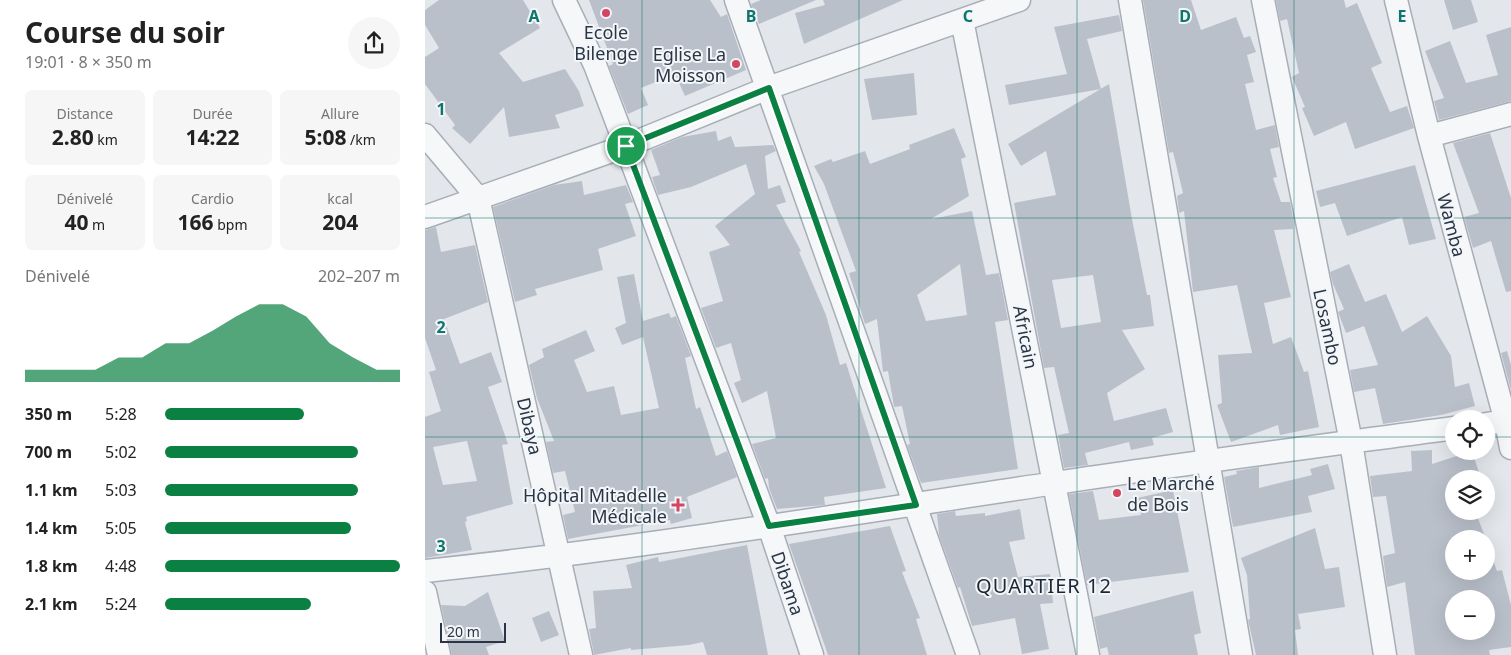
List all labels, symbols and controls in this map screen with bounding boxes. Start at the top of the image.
text: A [528,5,540,27]
text: B [746,5,756,27]
text: C [963,5,973,27]
text: D [1179,5,1191,27]
text: E [1398,5,1407,27]
marker: Ecole Bilenge [600,7,612,19]
text: Course du soir [25,13,225,51]
button: share [348,17,400,69]
place label: Ecole Bilenge [574,20,638,65]
place label: Eglise La Moisson [653,42,726,87]
text: 19:01 · 8 × 350 m [25,51,152,73]
marker: Eglise La Moisson [730,58,742,70]
text: 1 [436,98,446,120]
text: Distance [56,104,113,123]
text: Durée [192,104,233,123]
text: Allure [321,104,359,123]
text: 2.80 [52,123,94,151]
text: 14:22 [186,123,239,151]
text: 5:08 [304,123,346,151]
pin [605,125,647,167]
text: km [94,130,118,149]
text: /km [346,130,376,149]
icon: arrive [612,132,640,160]
text: Dénivelé [56,189,113,208]
text: Cardio [191,189,234,208]
text: kcal [327,189,353,208]
street label: Wamba [1432,191,1472,259]
text: 40 [64,208,88,236]
text: 166 [177,208,214,236]
text: 204 [322,208,358,236]
text: m [88,215,105,234]
text: bpm [214,215,247,234]
text: Dénivelé [25,265,90,287]
text: 202–207 m [318,265,400,287]
street label: Losambo [1308,286,1348,368]
street label: Africain [1008,303,1044,371]
text: 2 [436,316,446,338]
street label: Dibaya [512,395,548,457]
text: 350 m [25,403,72,425]
text: 5:28 [105,403,137,425]
map controls [1445,410,1495,640]
button: locate [1445,410,1495,460]
text: 700 m [25,441,72,463]
text: 5:02 [105,441,137,463]
button: layers [1445,470,1495,520]
place label: Le Marché de Bois [1127,471,1215,516]
text: 1.1 km [25,479,77,501]
text: 5:03 [105,479,137,501]
place label: Hôpital Mitadelle Médicale [523,483,667,528]
marker: Le Marché de Bois [1111,487,1123,499]
marker: Hôpital Mitadelle Médicale [671,498,685,512]
text: 1.4 km [25,517,77,539]
text: 5:05 [105,517,137,539]
button: + [1445,530,1495,580]
text: 3 [436,535,446,557]
street label: Dibama [766,548,810,618]
text: 1.8 km [25,555,77,577]
text: 4:48 [105,555,137,577]
district label: QUARTIER 12 [976,572,1112,599]
button: − [1445,590,1495,640]
text: 2.1 km [25,593,77,615]
text: 5:24 [105,593,137,615]
scale bar [440,620,506,643]
text: 20 m [447,622,480,641]

